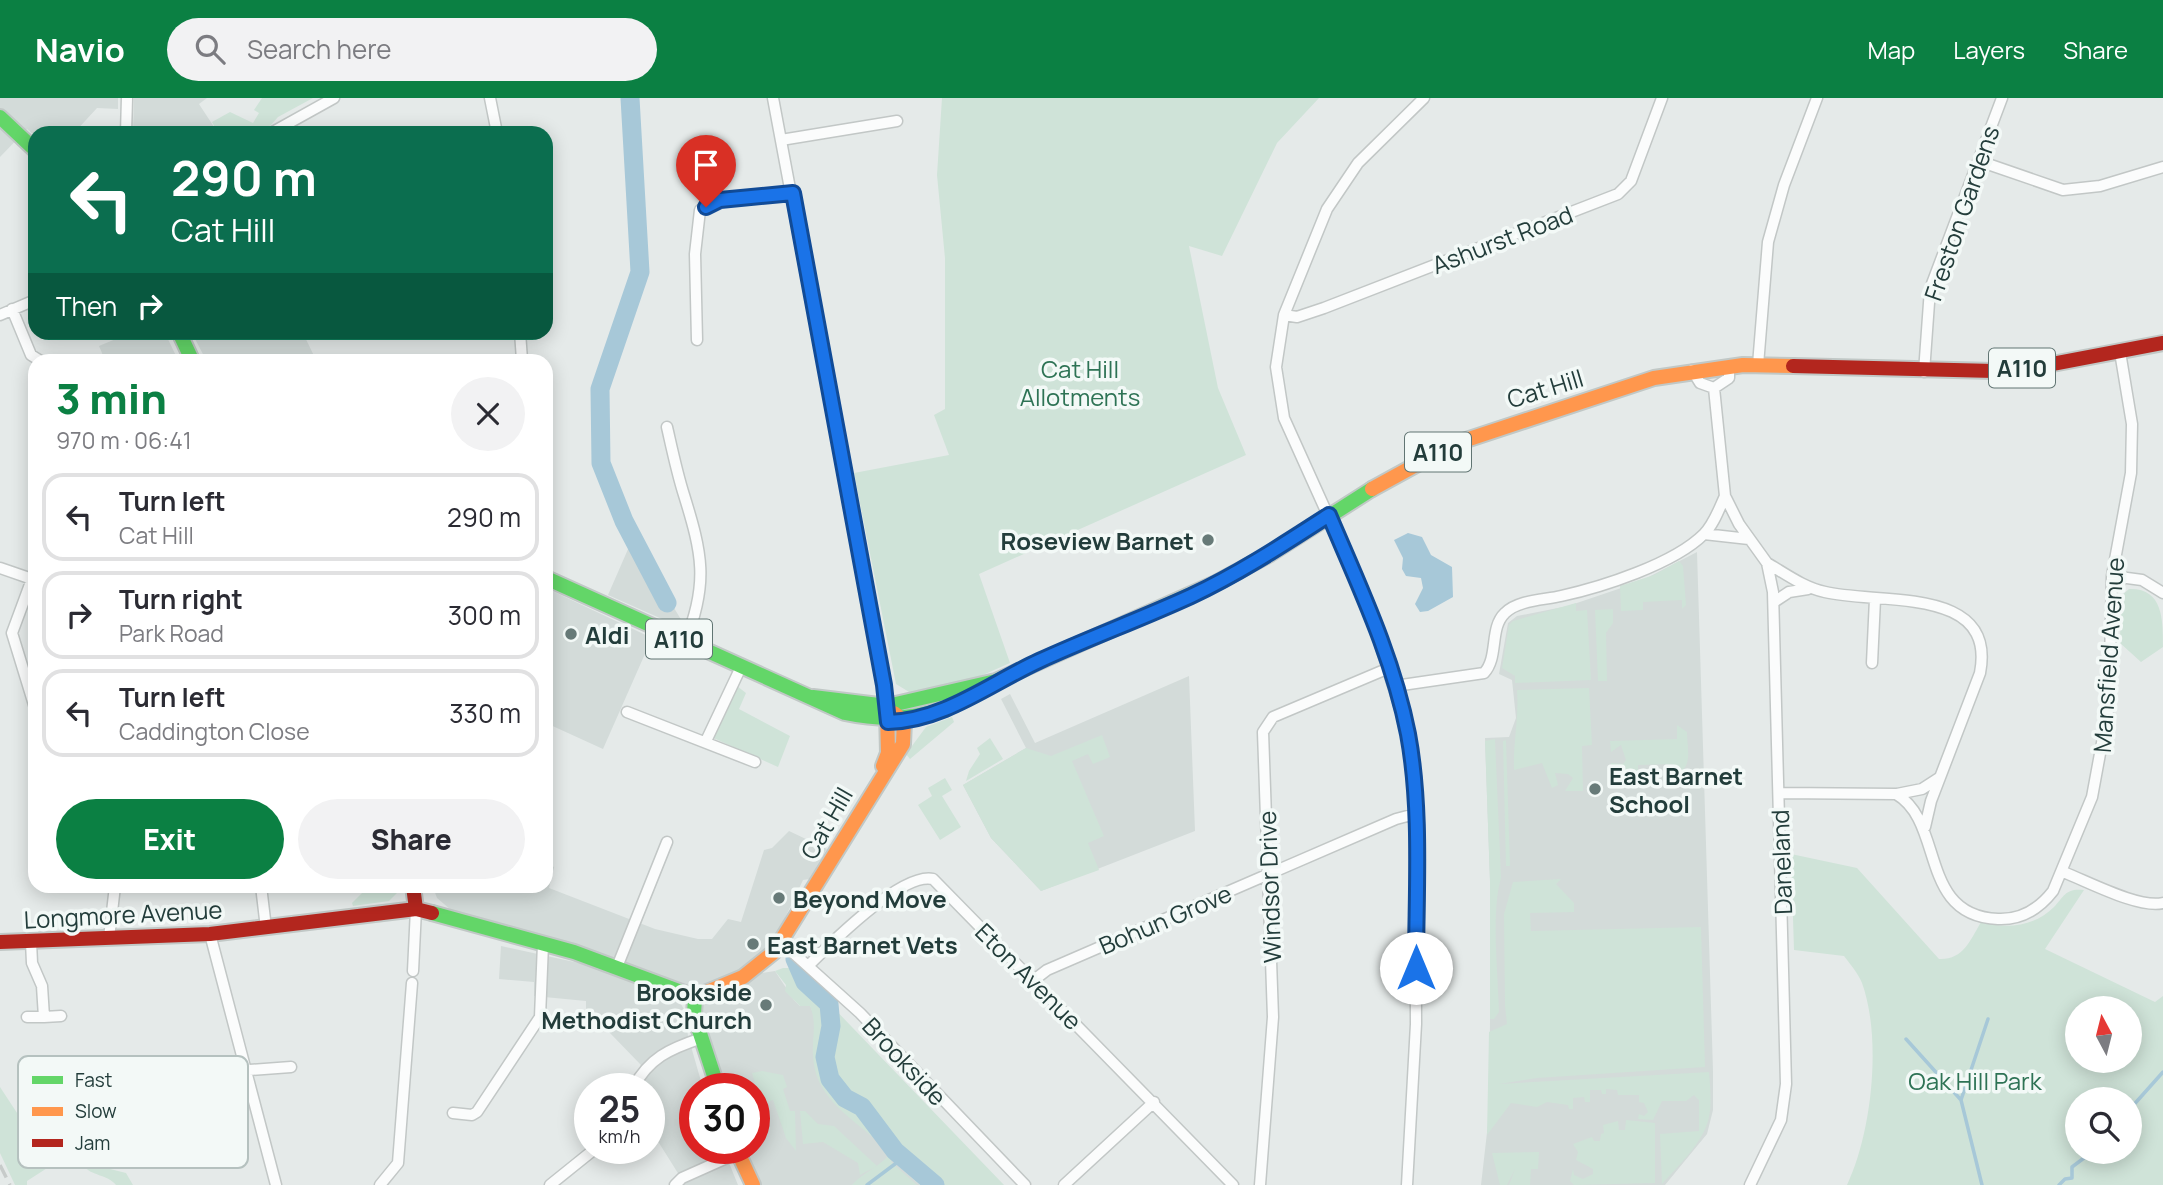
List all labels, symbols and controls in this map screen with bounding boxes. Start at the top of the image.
search box [167,18,657,81]
text: Navio [35,27,125,72]
icon: search [191,30,229,68]
text: Search here [247,31,391,67]
text: Map [1868,33,1915,66]
text: Layers [1953,33,2025,66]
text: Share [2063,33,2128,66]
street label: Freston Gardens [1916,121,2006,305]
pin [676,135,736,207]
text: 290 m [171,144,317,211]
icon: arrive [687,146,725,184]
icon: left [56,154,147,245]
street label: Ashurst Road [1427,197,1577,281]
text: Cat Hill [171,208,275,252]
icon: right [131,287,169,325]
text: Then [56,288,117,324]
road number: A110 [1989,348,2055,388]
park label: Cat Hill Allotments [1020,352,1140,413]
street label: Cat Hill [1503,361,1587,415]
text: 3 min [56,369,167,427]
button: close [451,377,525,451]
text: 970 m · 06:41 [56,424,192,456]
road number: A110 [1405,432,1471,472]
text: Turn left [119,483,226,519]
icon: left [60,498,98,536]
text: 290 m [447,499,521,535]
text: Cat Hill [119,519,194,551]
place label: Roseview Barnet [1000,524,1194,557]
marker: Roseview Barnet [1200,532,1216,548]
street label: Mansfield Avenue [2085,556,2131,754]
text: Turn right [119,581,243,617]
icon: right [60,596,98,634]
text: 300 m [448,597,521,633]
text: Park Road [119,617,224,649]
place label: Aldi [585,618,629,651]
road number: A110 [646,620,712,659]
marker: Aldi [563,626,579,642]
text: Turn left [119,679,226,715]
icon: left [60,694,98,732]
text: 330 m [449,695,521,731]
text: Caddington Close [119,715,310,747]
place label: East Barnet School [1609,759,1743,820]
street label: Cat Hill [792,781,860,865]
marker: East Barnet School [1587,781,1603,797]
button: Exit [56,799,284,879]
button: Share [298,799,525,879]
street label: Daneland [1763,809,1799,915]
street label: Windsor Drive [1250,810,1288,964]
street label: Bohun Grove [1094,876,1236,962]
place label: Beyond Move [793,882,947,915]
marker: Beyond Move [771,890,787,906]
street label: Longmore Avenue [23,892,223,936]
street label: Eton Avenue [968,915,1090,1037]
place label: East Barnet Vets [767,928,958,961]
position arrow [1379,931,1453,1005]
marker: East Barnet Vets [745,936,761,952]
place label: Brookside Methodist Church [541,975,752,1036]
north arrow [2065,996,2142,1073]
map controls [2065,996,2142,1164]
marker: Brookside Methodist Church [758,997,774,1013]
street label: Brookside [856,1010,954,1112]
legend [18,1056,248,1168]
park label: Oak Hill Park [1908,1064,2043,1097]
text: Fast [75,1067,112,1093]
speed limit sign: 30 [679,1073,770,1164]
text: 25 [599,1085,640,1133]
button: search [2065,1087,2142,1164]
text: Slow [75,1098,117,1124]
text: km/h [599,1124,640,1148]
text: Jam [75,1130,110,1156]

